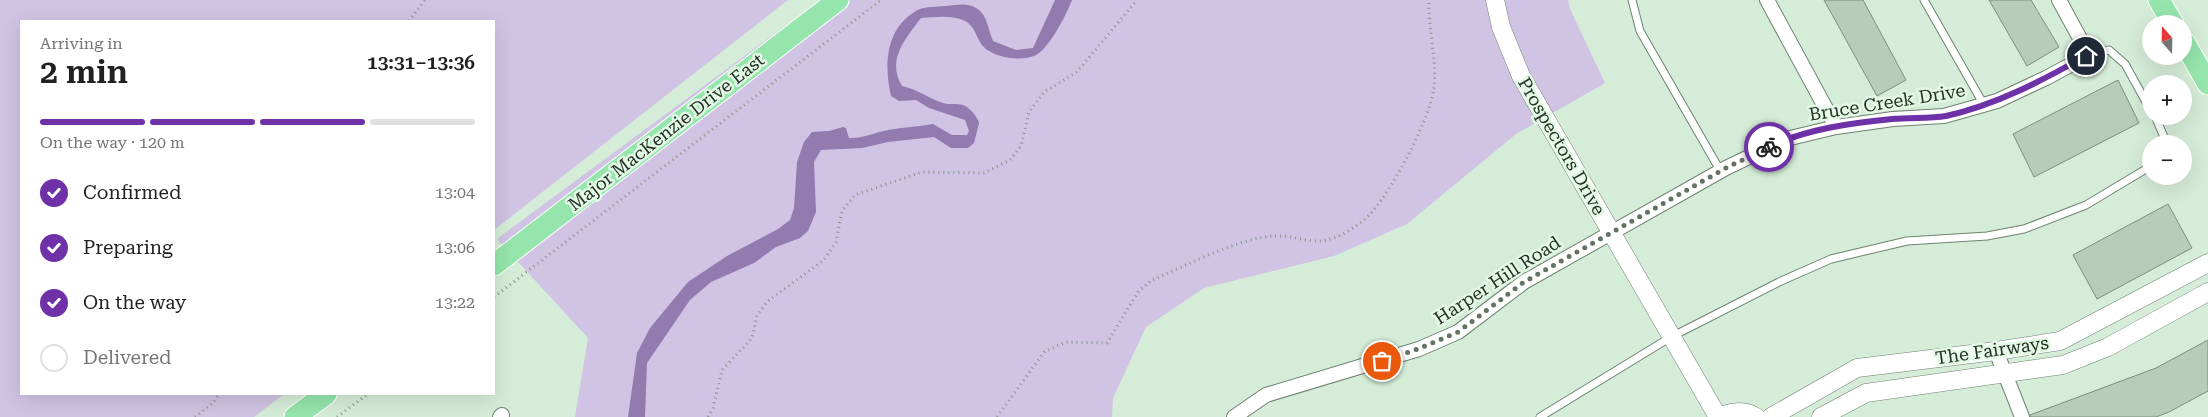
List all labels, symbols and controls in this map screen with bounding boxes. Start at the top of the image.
north arrow [2142,15,2192,65]
map controls [2142,15,2192,185]
text: Arriving in [40,34,123,53]
pin [2065,35,2107,77]
icon: home [2072,42,2100,70]
street label: Major MacKenzie Drive East [564,49,768,215]
text: 13:31–13:36 [367,51,475,74]
text: 2 min [40,53,128,91]
street label: Prospectors Drive [1514,74,1610,219]
button: + [2142,75,2192,125]
street label: Bruce Creek Drive [1807,79,1967,125]
courier [1744,122,1794,172]
text: On the way · 120 m [40,133,185,152]
icon: bike [1755,133,1783,161]
button: − [2142,135,2192,185]
icon: check [40,179,68,207]
text: Confirmed [83,181,181,204]
text: 13:04 [435,183,475,202]
street label: Harper Hill Road [1430,231,1564,329]
icon: check [40,234,68,262]
text: Preparing [83,236,173,259]
text: 13:06 [435,238,475,257]
icon: check [40,289,68,317]
text: On the way [83,291,186,314]
text: 13:22 [435,293,475,312]
street label: The Fairways [1934,332,2050,368]
pin [1361,340,1403,382]
text: Delivered [83,346,171,369]
icon: bag [1368,347,1396,375]

